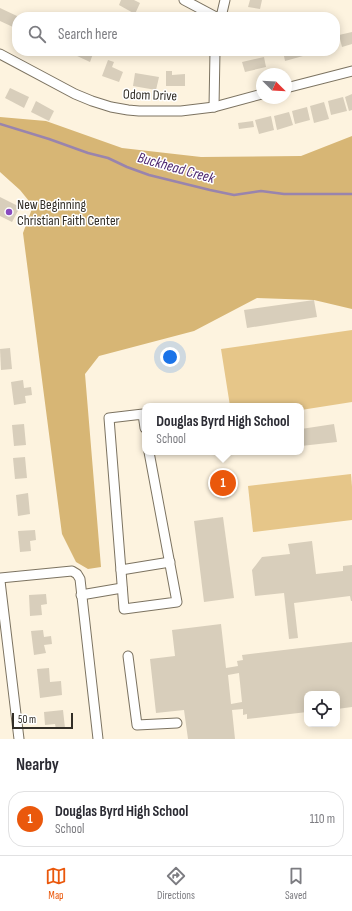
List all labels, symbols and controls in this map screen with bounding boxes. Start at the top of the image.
search box [12,12,340,56]
icon: search [26,23,48,45]
text: Search here [58,25,118,44]
north arrow [256,68,292,104]
street label: Odom Drive [123,86,177,104]
water label: Buckhead Creek [135,148,217,188]
place label: New Beginning Christian Faith Center [17,196,120,229]
marker: New Beginning Christian Faith Center [4,207,14,217]
your location [160,347,180,367]
popup [142,403,304,455]
text: Douglas Byrd High School [156,412,290,431]
text: School [156,431,186,447]
pin: 1 [210,468,236,498]
map controls [304,691,340,727]
button: locate [304,691,340,727]
scale bar [12,711,73,730]
text: 50 m [18,713,36,726]
text: Nearby [16,755,59,775]
text: Douglas Byrd High School [55,802,188,821]
text: 1 [27,811,33,827]
text: 110 m [310,811,335,827]
text: School [55,821,85,837]
tab: Map [45,865,67,902]
tab: Directions [157,865,195,902]
tab: Saved [285,865,307,902]

